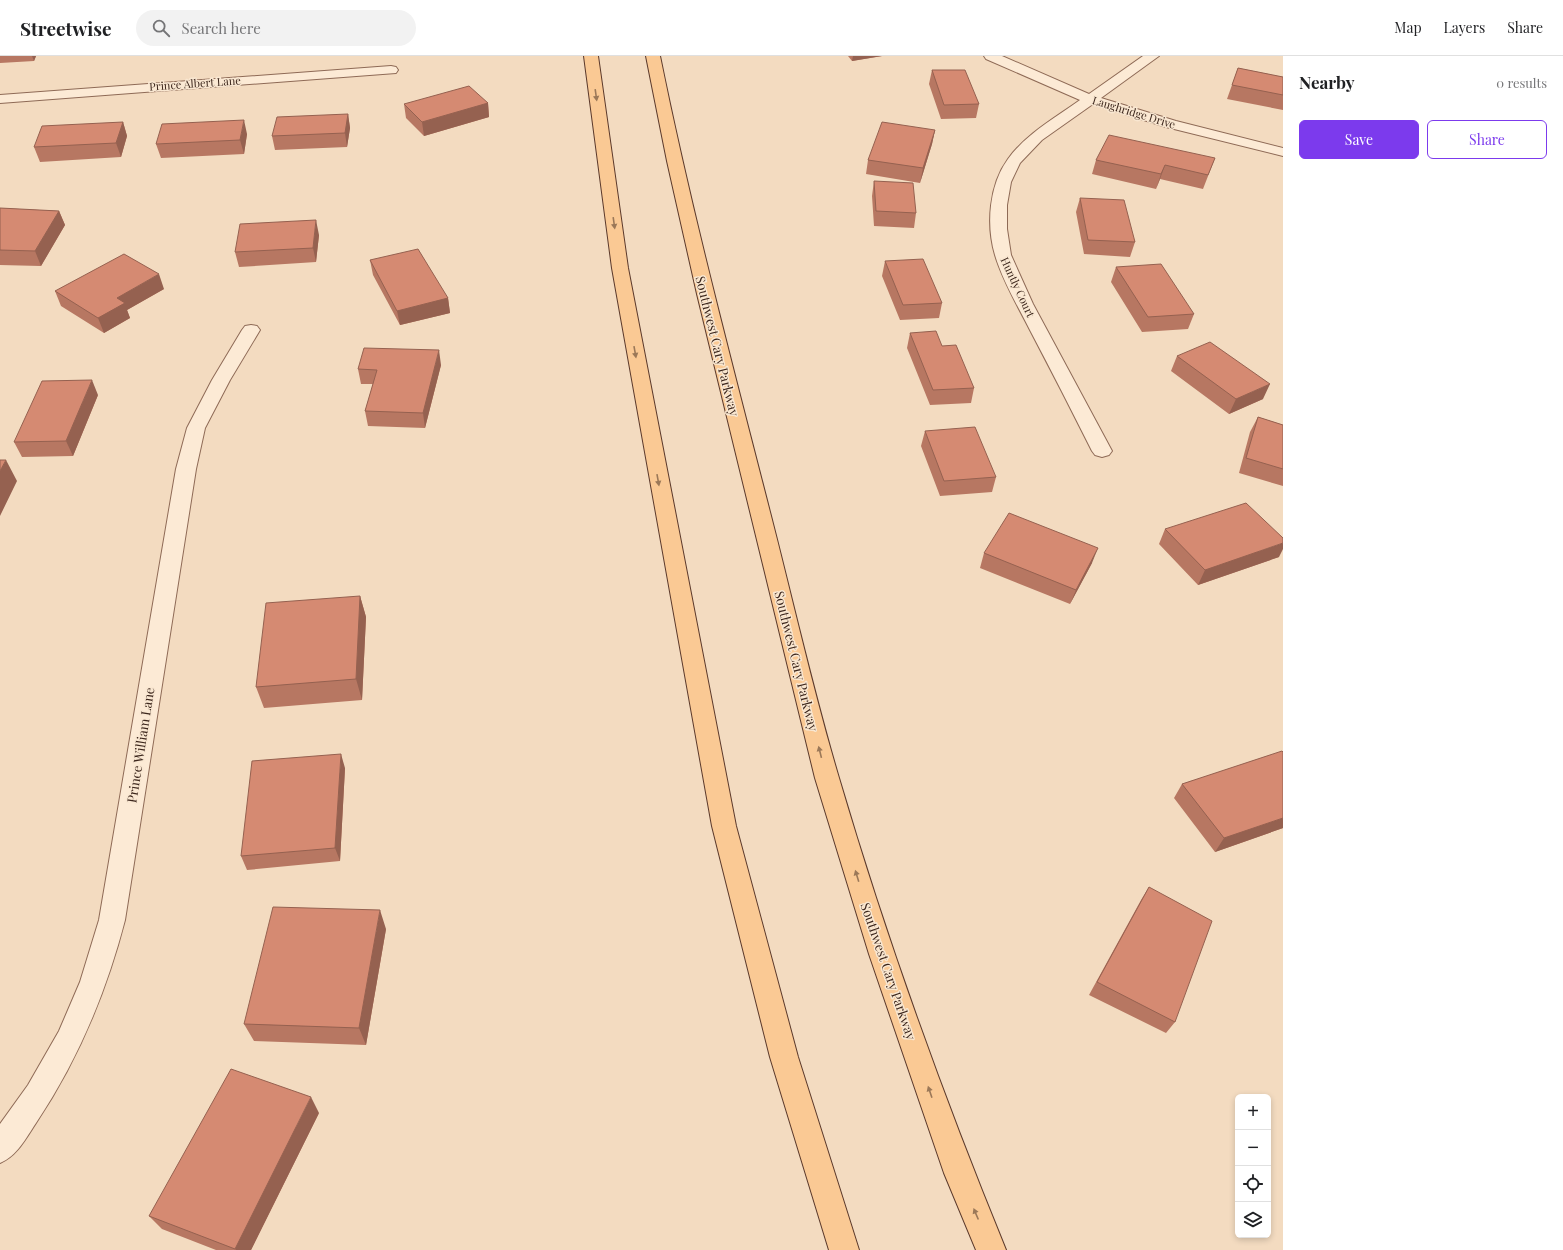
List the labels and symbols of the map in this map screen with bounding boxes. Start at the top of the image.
street label: Prince Albert Lane [149,72,242,94]
one-way arrow [593,89,599,101]
street label: Laughridge Drive [1091,92,1178,132]
one-way arrow [611,217,617,230]
street label: Huntly Court [997,254,1039,320]
street label: Southwest Cary Parkway [692,274,744,418]
one-way arrow [632,346,638,358]
one-way arrow [656,473,662,486]
street label: Southwest Cary Parkway [771,589,823,733]
street label: Prince William Lane [122,686,158,804]
one-way arrow [817,746,823,758]
one-way arrow [854,870,860,882]
street label: Southwest Cary Parkway [858,900,921,1042]
one-way arrow [927,1086,933,1098]
one-way arrow [973,1209,979,1220]

